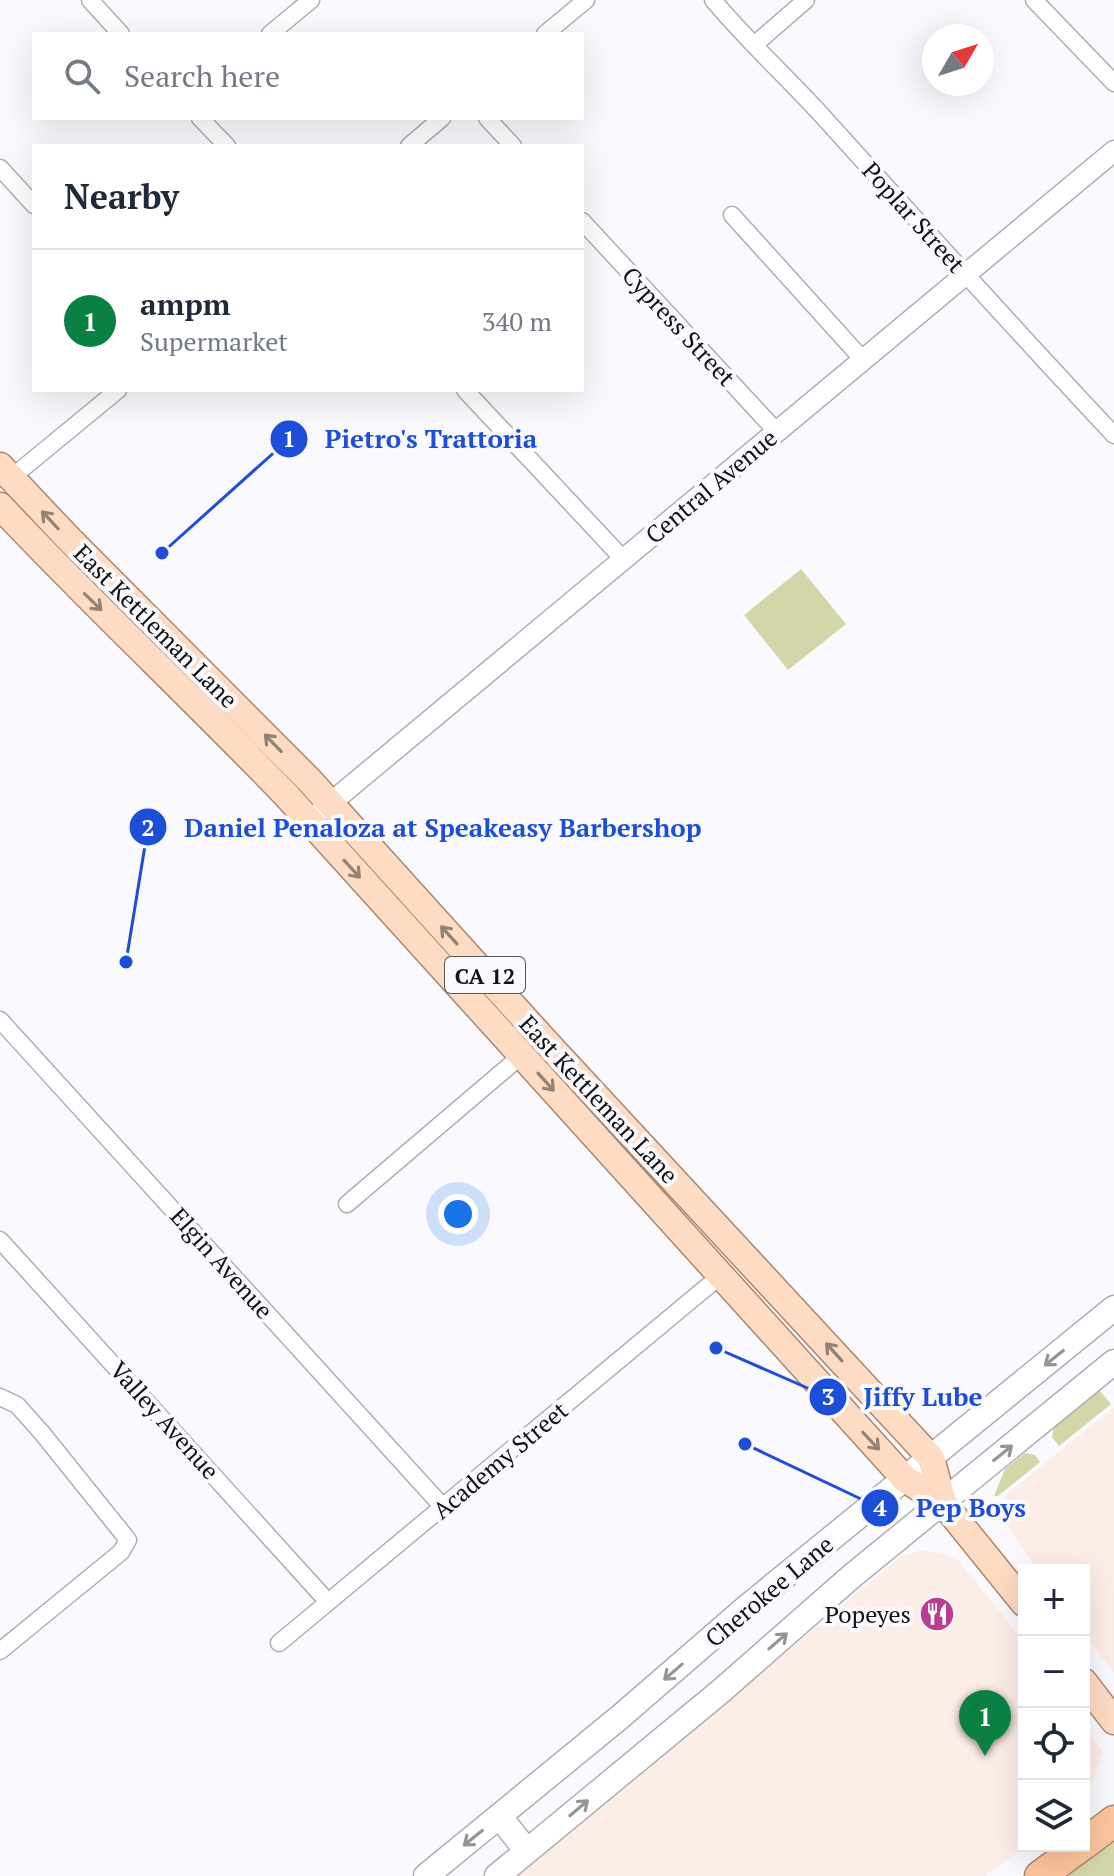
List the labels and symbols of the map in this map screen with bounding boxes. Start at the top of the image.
north arrow [922,24,994,96]
street label: Poplar Street [856,155,972,279]
street label: Cypress Street [615,259,743,393]
callout: Pietro's Trattoria [269,414,554,464]
text: Pietro's Trattoria [325,421,538,455]
street label: Central Avenue [638,421,784,551]
text: 1 [282,422,296,454]
one-way arrow [42,510,60,530]
street label: East Kettleman Lane [67,537,245,715]
one-way arrow [83,592,102,611]
one-way arrow [264,733,283,753]
callout: Daniel Penaloza at Speakeasy Barbershop [128,802,717,852]
text: Daniel Penaloza at Speakeasy Barbershop [184,810,702,844]
text: 2 [141,811,155,843]
one-way arrow [342,858,361,879]
one-way arrow [439,925,458,945]
road number: CA 12 [445,957,525,993]
street label: East Kettleman Lane [513,1008,685,1190]
one-way arrow [537,1071,555,1091]
your location [438,1194,478,1234]
street label: Elgin Avenue [164,1201,280,1325]
one-way arrow [825,1343,843,1363]
one-way arrow [1044,1349,1065,1366]
street label: Valley Avenue [103,1354,227,1486]
callout: Jiffy Lube [808,1372,998,1422]
text: Jiffy Lube [864,1379,982,1413]
text: 3 [821,1380,835,1412]
street label: Academy Street [426,1394,574,1526]
one-way arrow [861,1431,880,1451]
one-way arrow [992,1444,1013,1462]
callout: Pep Boys [860,1483,1042,1533]
text: Pep Boys [916,1490,1026,1524]
text: 4 [873,1491,887,1523]
street label: Cherokee Lane [698,1528,840,1654]
restaurant icon: Popeyes [918,1595,956,1633]
place label: Popeyes [825,1598,911,1630]
one-way arrow [767,1632,787,1650]
one-way arrow [663,1662,683,1680]
pin: 1 [959,1690,1011,1756]
one-way arrow [568,1799,589,1817]
one-way arrow [463,1829,484,1846]

